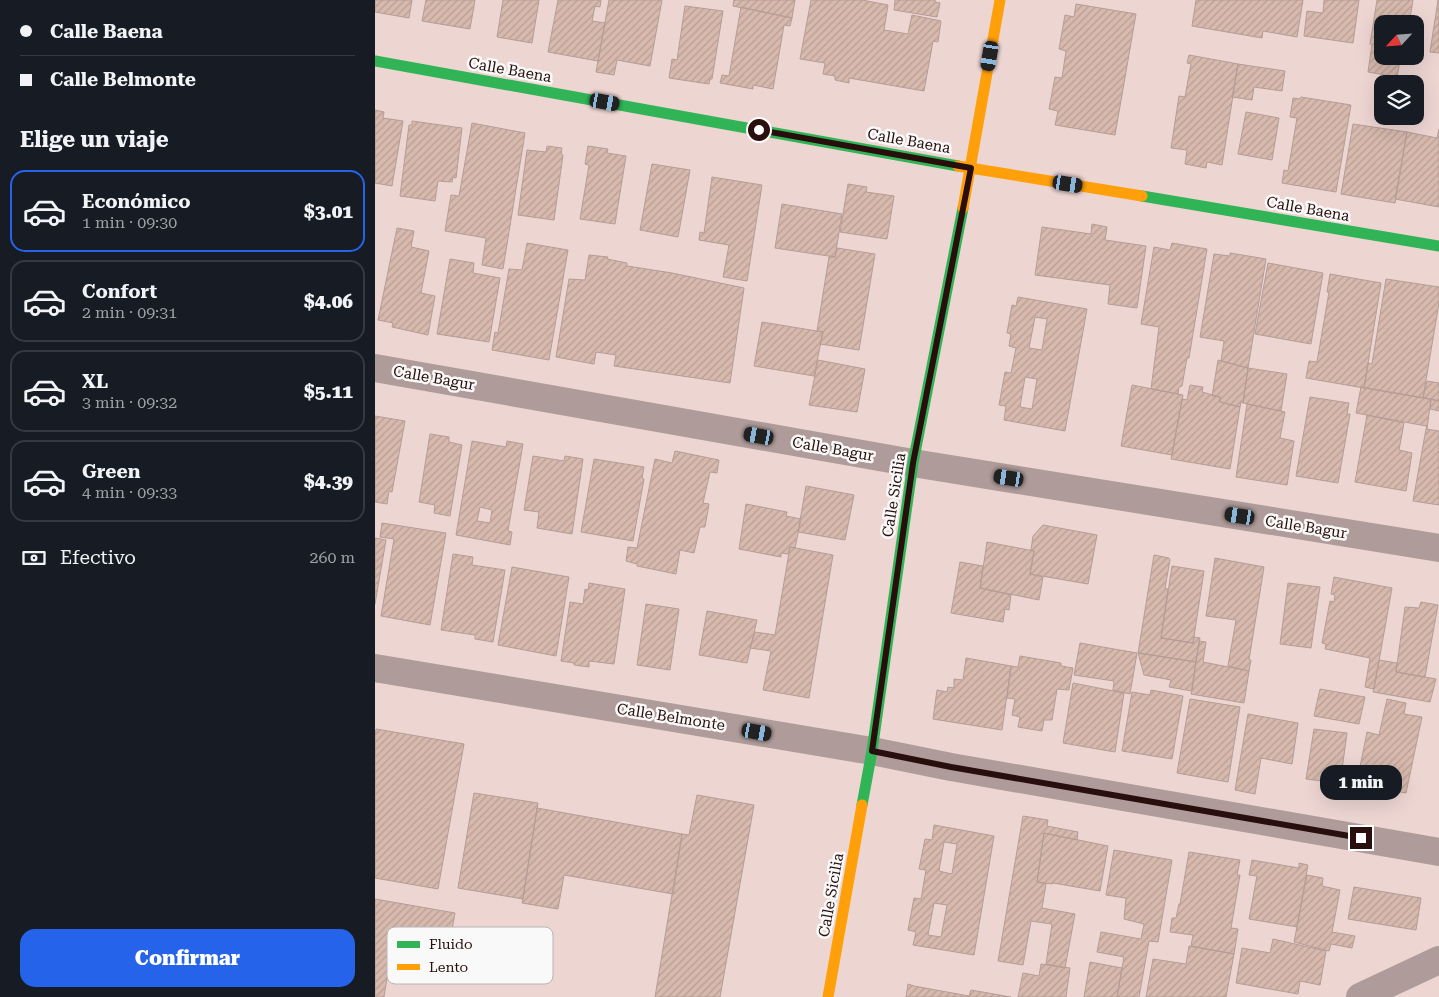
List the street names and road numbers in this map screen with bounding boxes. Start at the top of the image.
street label: Calle Baena [467,54,553,86]
street label: Calle Baena [866,125,952,157]
street label: Calle Baena [1265,193,1351,225]
street label: Calle Bagur [392,362,476,394]
street label: Calle Bagur [791,433,875,465]
street label: Calle Sicilia [878,452,910,538]
street label: Calle Bagur [1264,512,1348,542]
street label: Calle Belmonte [616,700,726,734]
street label: Calle Sicilia [815,852,847,938]

